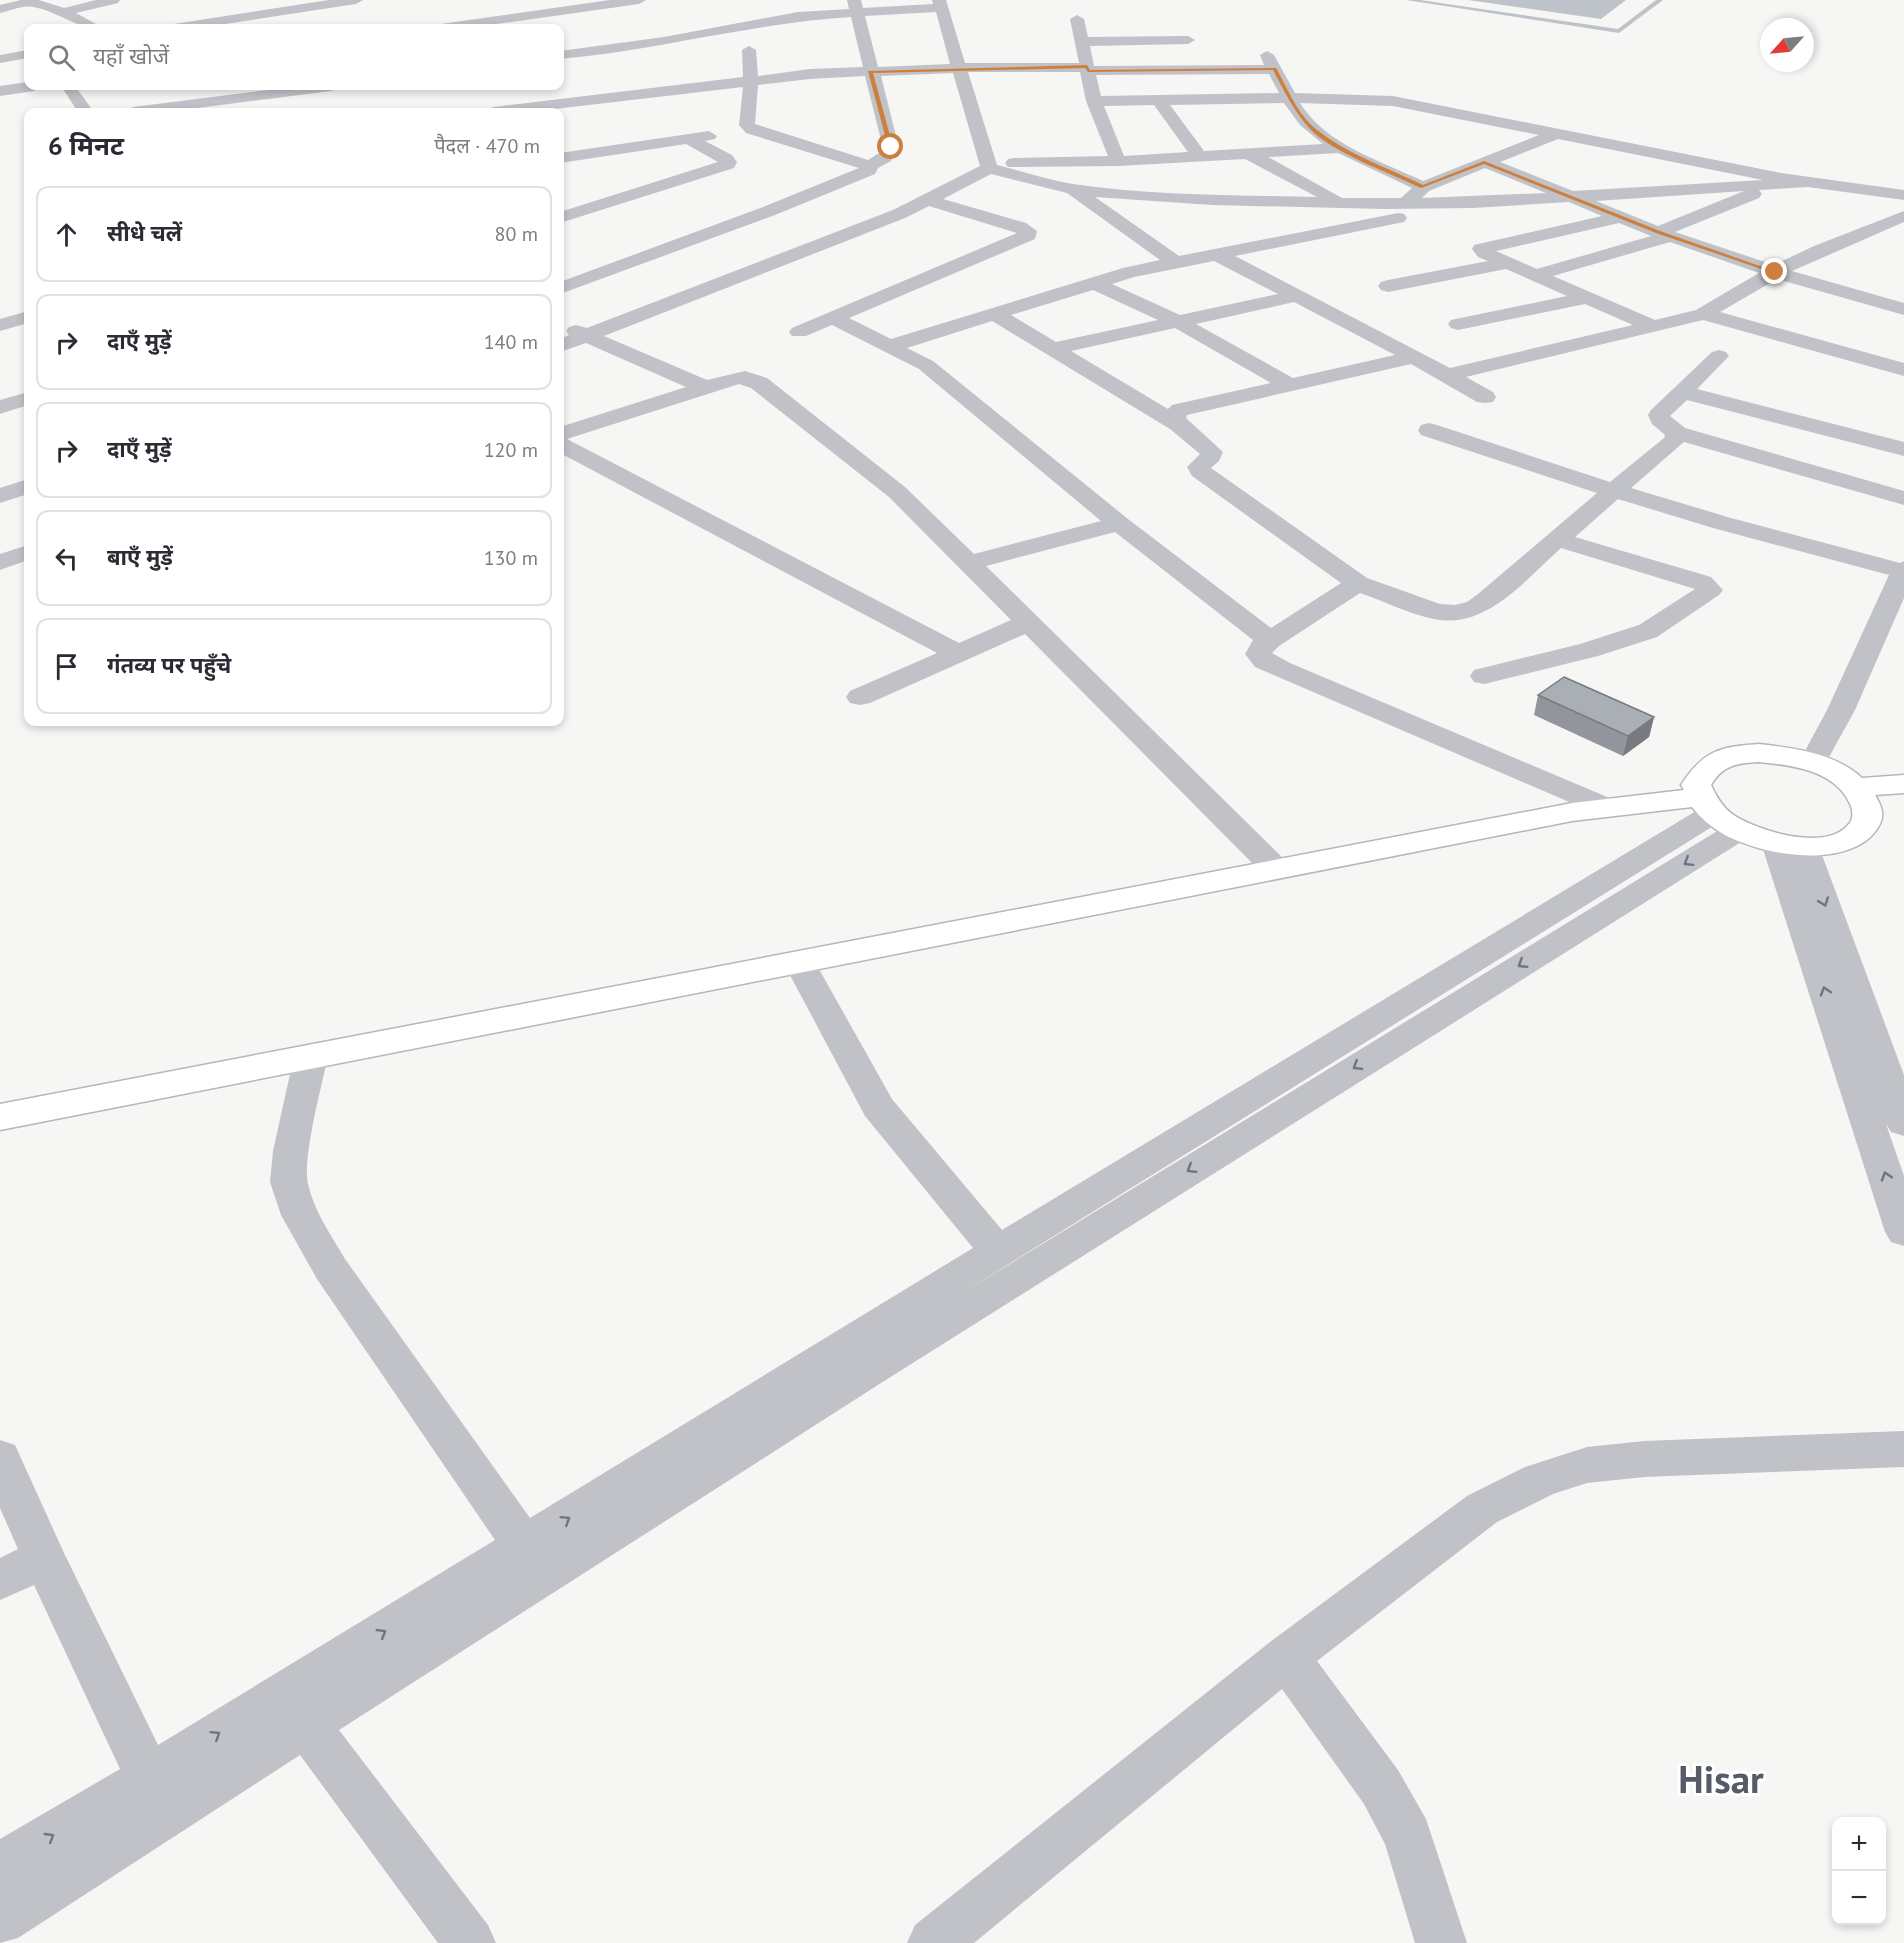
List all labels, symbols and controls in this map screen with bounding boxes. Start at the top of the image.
north arrow [1760,18,1814,72]
search box [24,24,564,90]
icon: search [45,41,78,74]
text: यहाँ खोजें [93,42,169,70]
text: 6 मिनट [48,129,124,162]
text: पैदल · 470 m [434,133,540,159]
route start [877,133,903,159]
icon: ahead [50,218,83,251]
text: सीधे चलें [107,219,182,247]
text: 80 m [495,221,538,247]
route end [1761,258,1787,284]
icon: right [50,326,83,359]
text: दाएँ मुड़ें [107,327,172,355]
text: 140 m [484,329,538,355]
icon: right [50,434,83,467]
text: दाएँ मुड़ें [107,435,172,463]
text: 120 m [484,437,538,463]
icon: left [50,542,83,575]
text: बाएँ मुड़ें [107,543,173,571]
text: 130 m [484,545,538,571]
icon: arrive [50,650,83,683]
text: गंतव्य पर पहुँचे [107,651,231,679]
one-way arrow [1684,854,1694,866]
one-way arrow [1816,896,1829,907]
one-way arrow [1518,957,1529,968]
one-way arrow [1820,986,1832,997]
one-way arrow [1352,1059,1363,1070]
one-way arrow [1187,1161,1197,1173]
one-way arrow [1880,1171,1893,1182]
one-way arrow [560,1515,570,1527]
one-way arrow [376,1628,386,1640]
one-way arrow [210,1732,221,1743]
district label: Hisar [1678,1753,1764,1804]
map controls [1832,1817,1886,1925]
button: + [1832,1817,1886,1871]
one-way arrow [44,1832,54,1844]
button: − [1832,1871,1886,1925]

